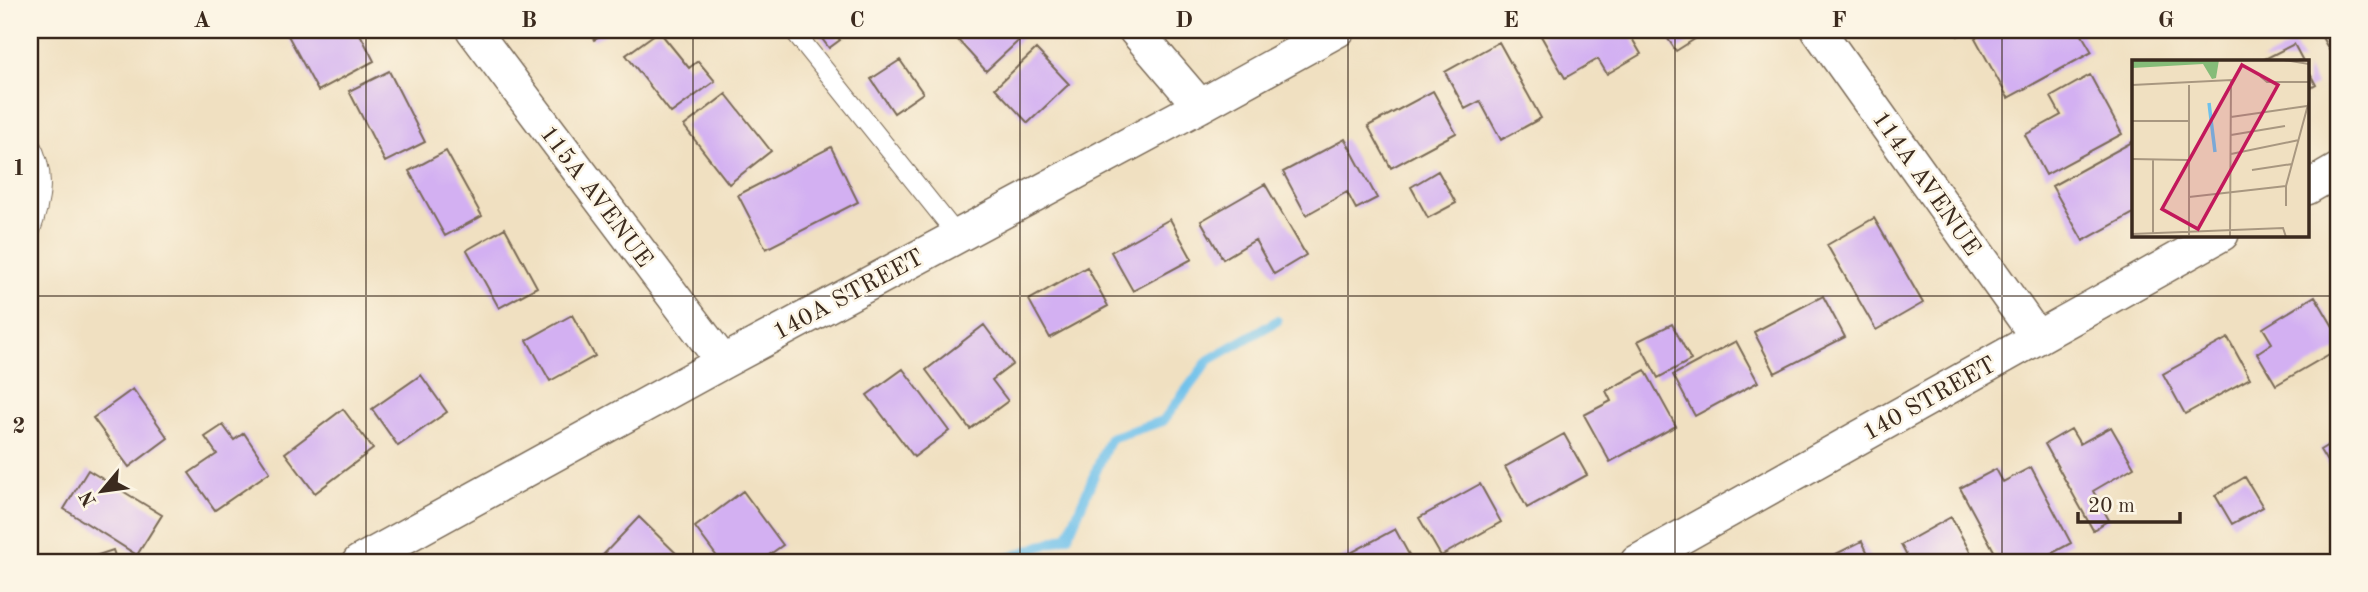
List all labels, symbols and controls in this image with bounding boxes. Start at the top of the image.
text: A [193,9,211,32]
text: B [521,9,537,32]
text: C [849,9,865,32]
text: D [1175,9,1193,32]
text: E [1503,9,1519,32]
text: F [1831,9,1847,32]
text: G [2158,9,2174,32]
inset map [2132,60,2308,236]
street label: 114A AVENUE [1867,108,1984,261]
street label: 115A AVENUE [535,122,656,272]
text: 1 [12,157,26,180]
street label: 140A STREET [770,246,928,345]
street label: 140 STREET [1859,353,2000,446]
text: 2 [12,415,26,438]
north arrow [66,456,136,526]
scale bar [2078,480,2179,524]
text: N [77,487,101,509]
text: 20 m [2088,496,2135,517]

